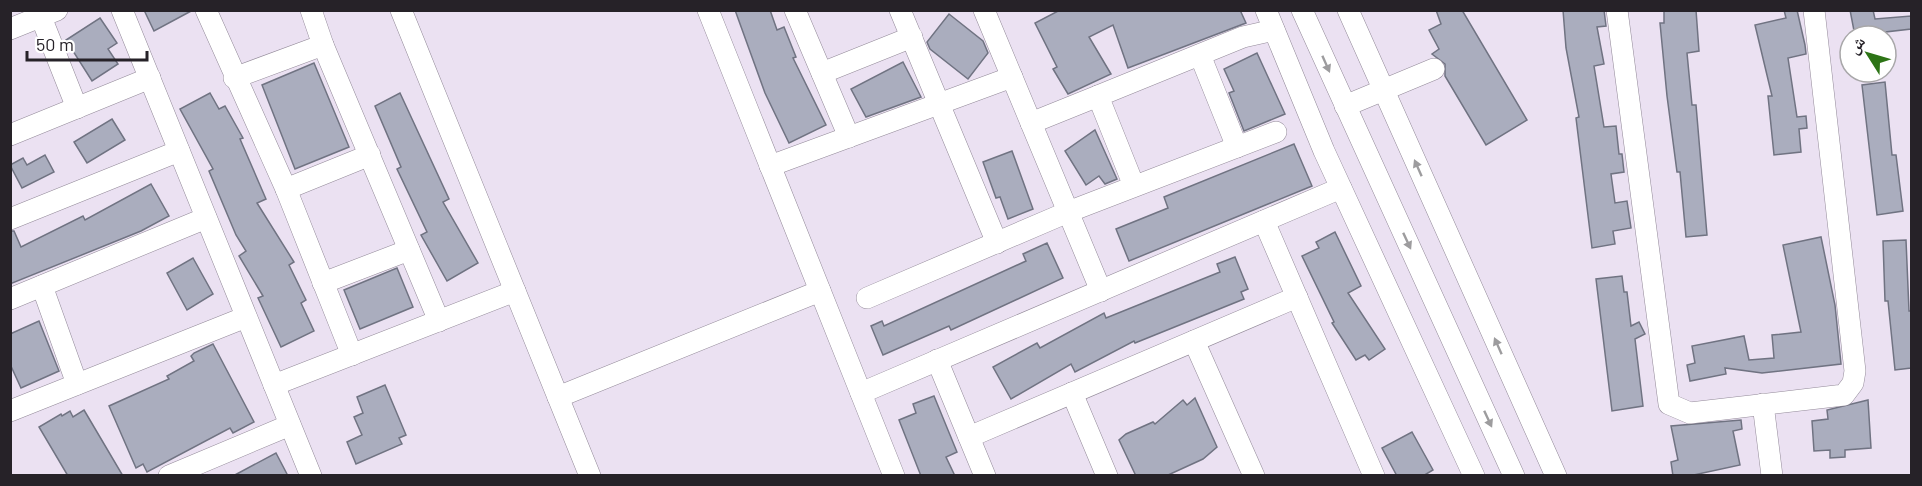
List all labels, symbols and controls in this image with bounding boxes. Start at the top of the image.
scale bar [27,24,147,62]
north arrow [1838,24,1898,84]
text: ش [1843,32,1869,58]
text: 50 m [36,33,74,55]
one-way arrow [1321,55,1331,73]
one-way arrow [1413,159,1422,176]
one-way arrow [1402,233,1411,250]
one-way arrow [1493,337,1502,354]
one-way arrow [1483,410,1492,427]

